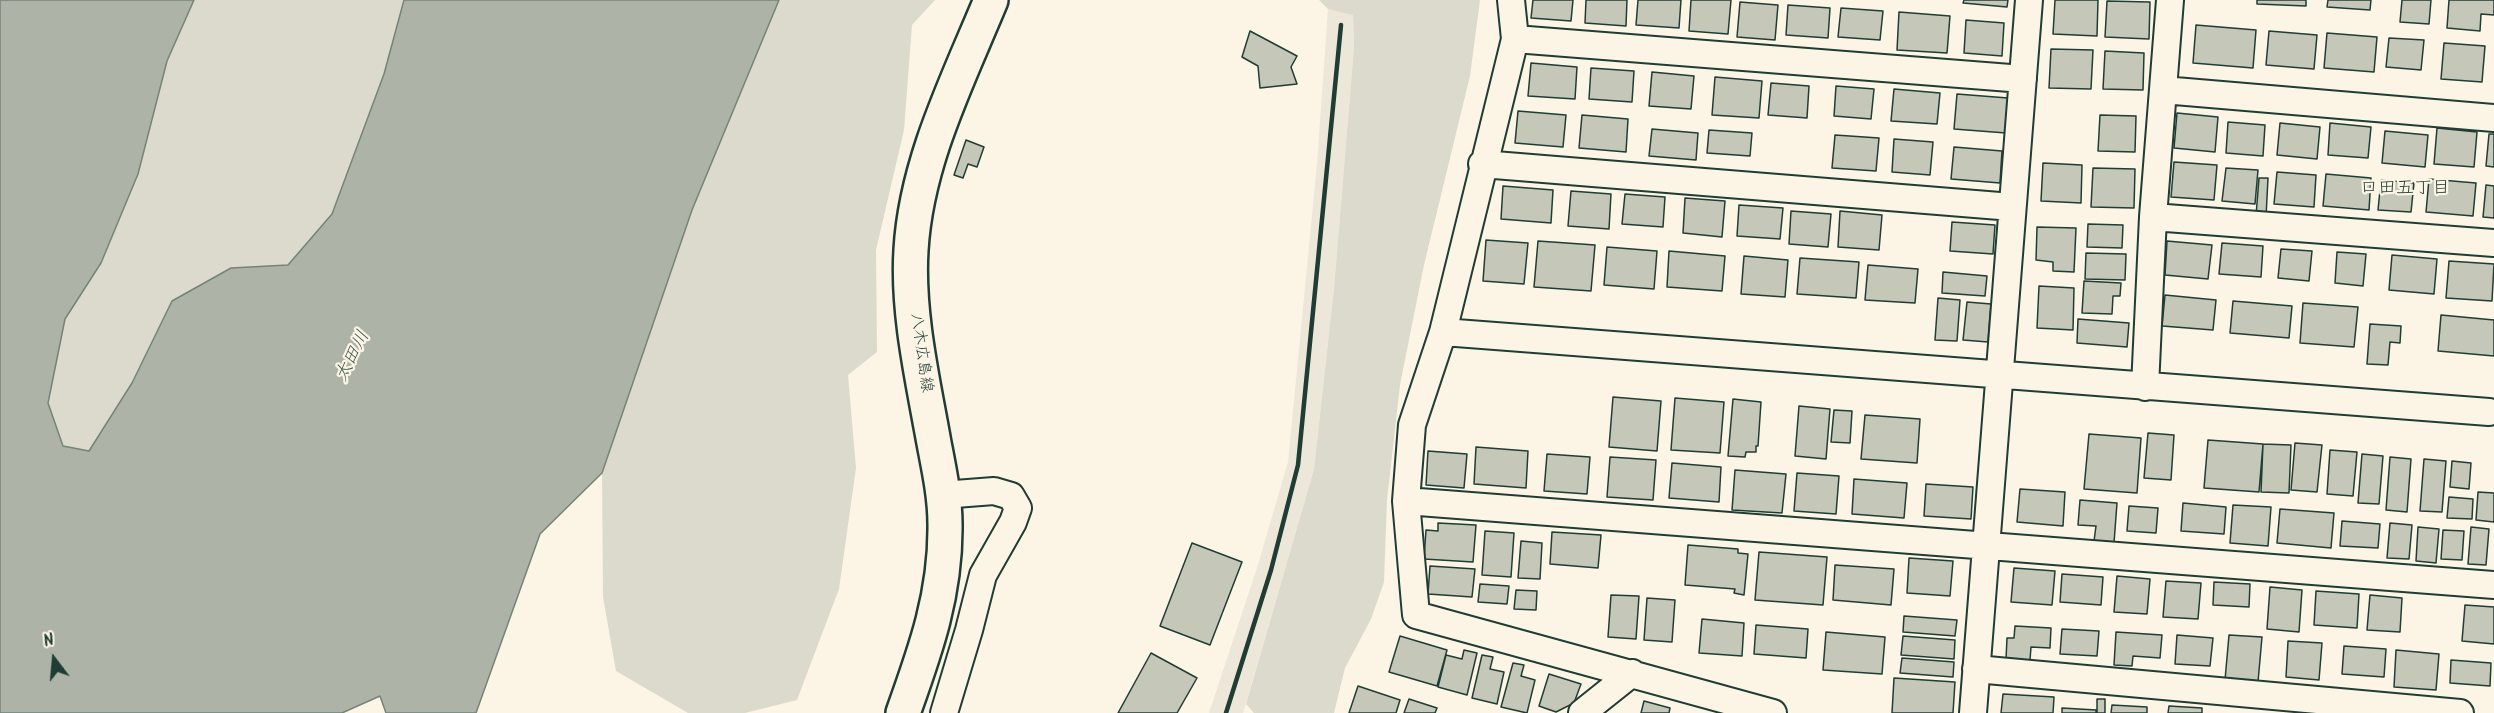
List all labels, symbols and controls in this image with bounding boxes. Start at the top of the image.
district label: 口田五丁目 [2360,179,2450,201]
street label: 八木広島線 [905,312,935,394]
water label: 太田川 [332,328,376,386]
text: N [41,628,57,655]
north arrow [24,629,84,689]

